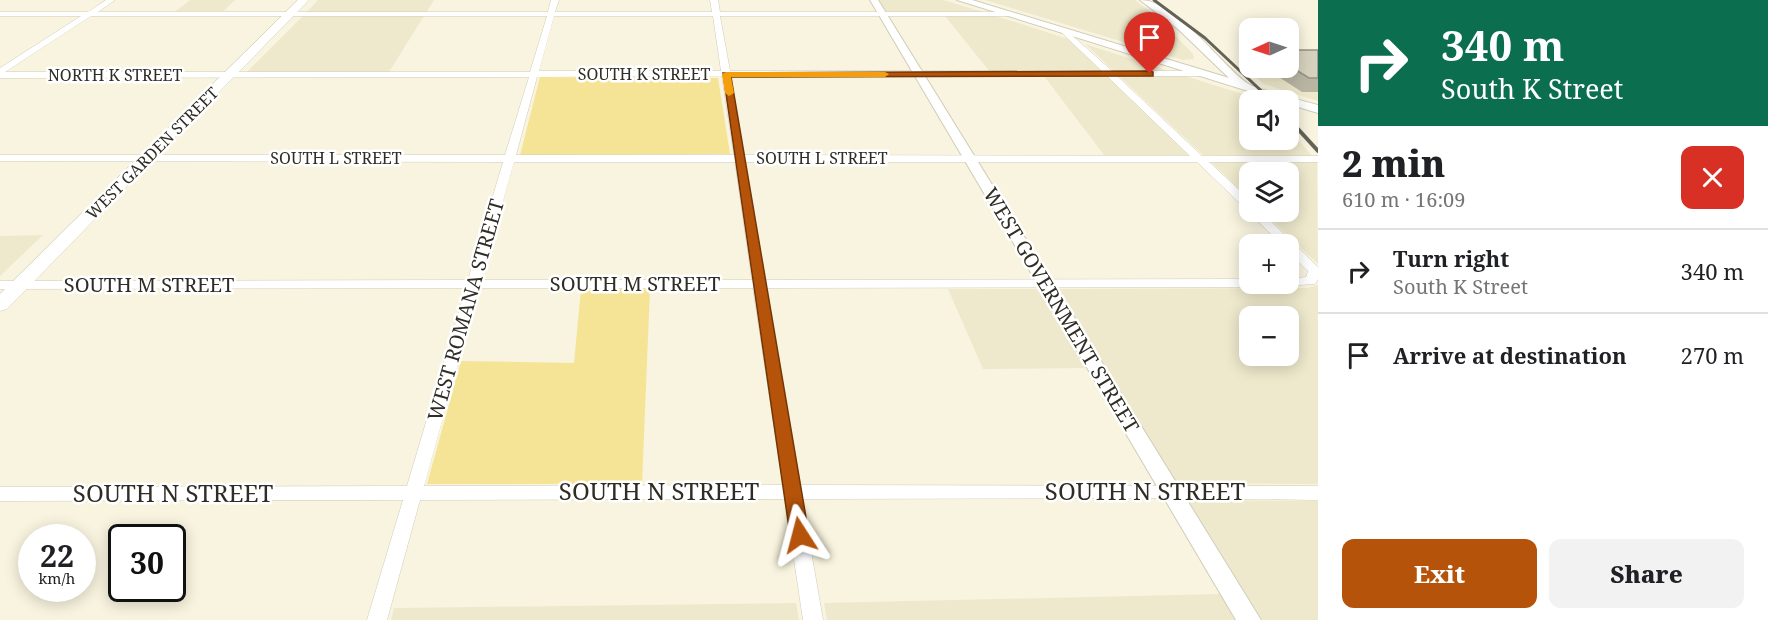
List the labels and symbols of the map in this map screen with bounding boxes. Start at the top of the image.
pin [1124,12,1175,74]
north arrow [1239,18,1299,78]
street label: SOUTH K STREET [578,63,710,85]
street label: NORTH K STREET [48,64,183,86]
street label: WEST GARDEN STREET [81,82,223,224]
street label: SOUTH L STREET [270,147,402,169]
street label: SOUTH L STREET [756,147,888,169]
street label: WEST GOVERNMENT STREET [977,182,1145,437]
street label: WEST ROMANA STREET [421,196,510,424]
street label: SOUTH M STREET [550,270,720,297]
street label: SOUTH M STREET [64,271,234,298]
street label: SOUTH N STREET [559,474,759,507]
street label: SOUTH N STREET [1045,474,1245,507]
street label: SOUTH N STREET [73,476,273,509]
position arrow [768,503,832,567]
speed limit sign: 30 [108,524,186,602]

